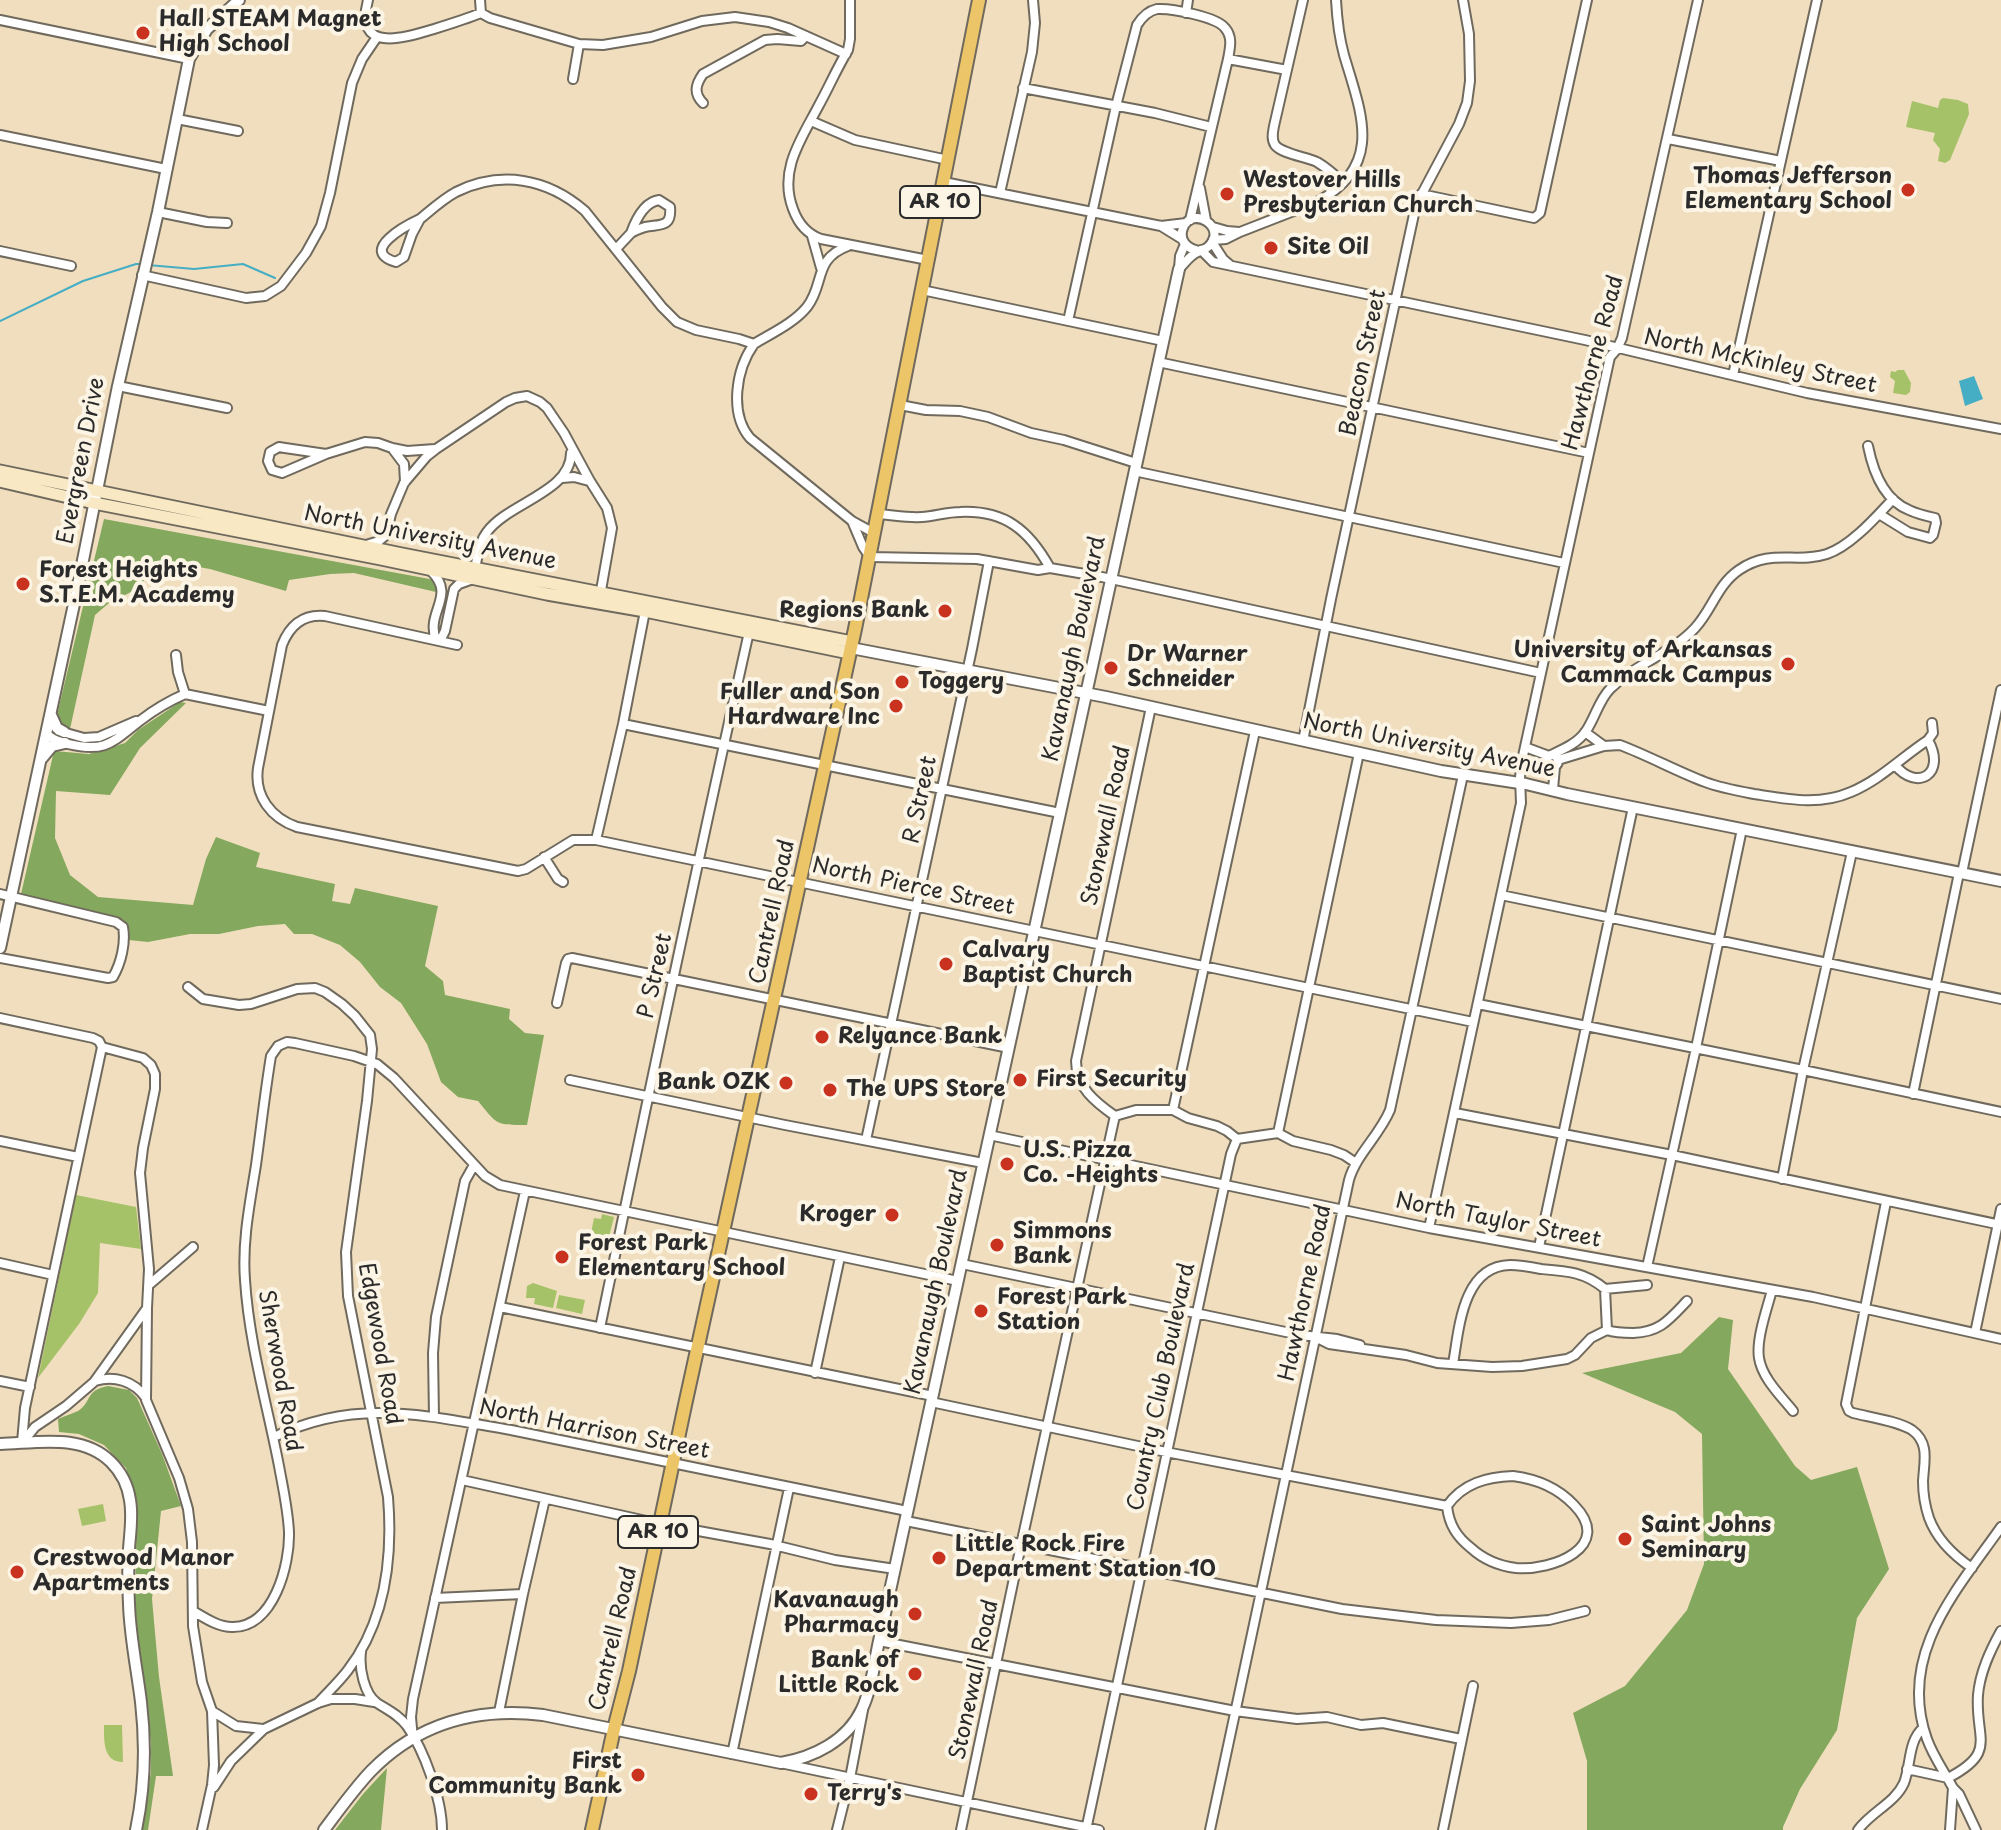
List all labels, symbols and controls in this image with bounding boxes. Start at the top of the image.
place label: Hall STEAM Magnet High School [159,7,382,58]
marker: Hall STEAM Magnet High School [134,24,152,42]
place label: Thomas Jefferson Elementary School [1685,164,1892,216]
place label: Westover Hills Presbyterian Church [1243,168,1473,220]
marker: Thomas Jefferson Elementary School [1899,181,1917,199]
marker: Westover Hills Presbyterian Church [1218,185,1236,203]
road number: AR 10 [900,186,980,218]
place label: Site Oil [1287,235,1369,261]
marker: Site Oil [1262,239,1280,257]
street label: Hawthorne Road [1558,273,1630,453]
street label: Beacon Street [1336,287,1392,439]
street label: North McKinley Street [1641,324,1879,400]
street label: Evergreen Drive [53,375,111,547]
street label: North University Avenue [302,501,558,575]
street label: Kavanaugh Boulevard [1038,534,1112,764]
place label: Forest Heights S.T.E.M. Academy [39,558,235,610]
marker: Forest Heights S.T.E.M. Academy [14,575,32,593]
place label: Regions Bank [779,598,929,624]
marker: Regions Bank [936,602,954,620]
place label: University of Arkansas Cammack Campus [1513,638,1772,690]
place label: Dr Warner Schneider [1127,642,1248,694]
marker: University of Arkansas Cammack Campus [1779,655,1797,673]
marker: Dr Warner Schneider [1102,659,1120,677]
place label: Toggery [918,669,1004,695]
marker: Toggery [893,673,911,691]
place label: Fuller and Son Hardware Inc [720,680,880,732]
marker: Fuller and Son Hardware Inc [887,697,905,715]
street label: North University Avenue [1301,709,1557,783]
street label: Stonewall Road [1077,743,1137,909]
street label: R Street [899,754,943,846]
street label: Cantrell Road [745,837,801,987]
street label: North Pierce Street [809,853,1017,921]
street label: P Street [633,931,679,1021]
place label: Calvary Baptist Church [962,938,1133,990]
marker: Calvary Baptist Church [937,955,955,973]
place label: Relyance Bank [838,1024,1002,1050]
marker: Relyance Bank [813,1028,831,1046]
place label: First Security [1036,1067,1187,1093]
place label: Bank OZK [657,1070,770,1096]
marker: First Security [1011,1071,1029,1089]
marker: Bank OZK [777,1074,795,1092]
place label: The UPS Store [846,1077,1005,1103]
marker: The UPS Store [821,1081,839,1099]
place label: U.S. Pizza Co. -Heights [1023,1138,1158,1190]
marker: U.S. Pizza Co. -Heights [998,1155,1016,1173]
street label: Kavanaugh Boulevard [900,1167,974,1397]
street label: North Taylor Street [1393,1188,1603,1254]
place label: Kroger [799,1202,876,1228]
street label: Hawthorne Road [1274,1202,1338,1384]
marker: Kroger [883,1206,901,1224]
place label: Simmons Bank [1013,1219,1112,1270]
place label: Forest Park Elementary School [578,1231,785,1282]
marker: Simmons Bank [988,1236,1006,1254]
marker: Forest Park Elementary School [553,1248,571,1266]
street label: Edgewood Road [352,1261,406,1427]
street label: Country Club Boulevard [1123,1261,1201,1513]
place label: Forest Park Station [997,1285,1127,1336]
street label: Sherwood Road [252,1288,306,1454]
marker: Forest Park Station [972,1302,990,1320]
street label: North Harrison Street [477,1395,711,1465]
place label: Saint Johns Seminary [1641,1513,1771,1564]
road number: AR 10 [618,1516,698,1548]
marker: Saint Johns Seminary [1616,1530,1634,1548]
place label: Little Rock Fire Department Station 10 [955,1532,1216,1584]
place label: Crestwood Manor Apartments [33,1546,234,1598]
marker: Little Rock Fire Department Station 10 [930,1549,948,1567]
marker: Crestwood Manor Apartments [8,1563,26,1581]
street label: Cantrell Road [585,1564,643,1714]
place label: Kavanaugh Pharmacy [773,1588,899,1640]
street label: Stonewall Road [945,1597,1005,1763]
marker: Kavanaugh Pharmacy [906,1605,924,1623]
place label: Bank of Little Rock [779,1648,899,1700]
marker: Bank of Little Rock [906,1665,924,1683]
place label: First Community Bank [428,1749,622,1800]
marker: First Community Bank [629,1766,647,1784]
place label: Terry's [827,1781,902,1807]
marker: Terry's [802,1785,820,1803]

